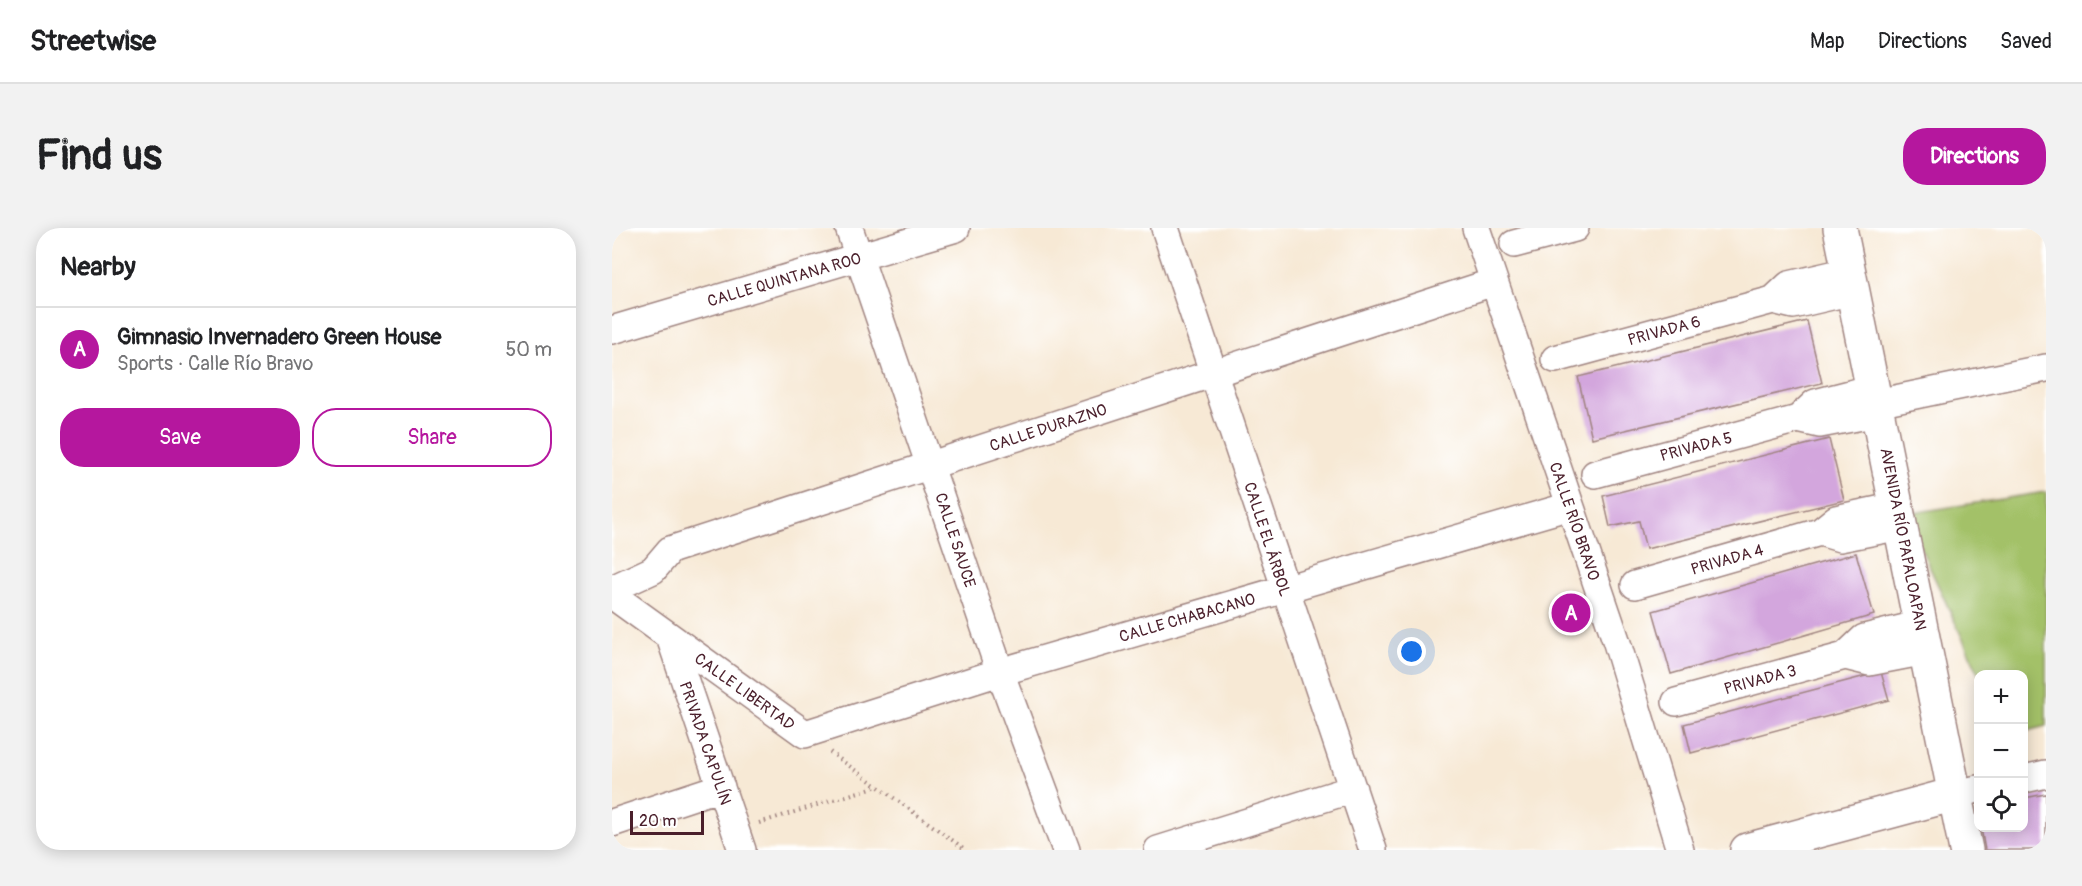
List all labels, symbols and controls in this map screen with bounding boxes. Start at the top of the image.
text: Streetwise [30,24,156,59]
text: Map [1810,28,1845,55]
text: Directions [1878,28,1967,55]
text: Saved [2000,28,2052,55]
button: Directions [1903,128,2046,185]
text: Find us [36,130,162,182]
street label: CALLE QUINTANA ROO [705,248,863,311]
text: Nearby [60,251,136,283]
street label: PRIVADA 6 [1626,312,1703,350]
text: Gimnasio Invernadero Green House [117,323,441,351]
text: A [73,337,86,362]
text: 50 m [505,337,552,362]
text: Sports · Calle Río Bravo [117,351,313,376]
street label: CALLE DURAZNO [987,400,1110,456]
button: Save [60,408,300,467]
button: Share [312,408,552,467]
street label: PRIVADA 5 [1658,428,1735,466]
street label: AVENIDA RÍO PAPALOAPAN [1875,446,1931,632]
street label: CALLE RÍO BRAVO [1544,459,1604,583]
street label: CALLE EL ÁRBOL [1239,480,1295,599]
street label: CALLE SAUCE [930,490,980,590]
street label: PRIVADA 4 [1689,540,1766,580]
street label: CALLE CHABACANO [1117,589,1258,647]
pin: A [1552,590,1590,636]
your location [1397,637,1426,666]
street label: CALLE LIBERTAD [690,649,798,735]
street label: PRIVADA 3 [1722,661,1799,699]
map controls [1974,670,2028,832]
button: + [1974,670,2028,724]
street label: PRIVADA CAPULÍN [675,679,736,808]
button: − [1974,724,2028,778]
button: locate [1974,778,2028,832]
scale bar [630,808,704,836]
text: 20 m [639,811,677,831]

